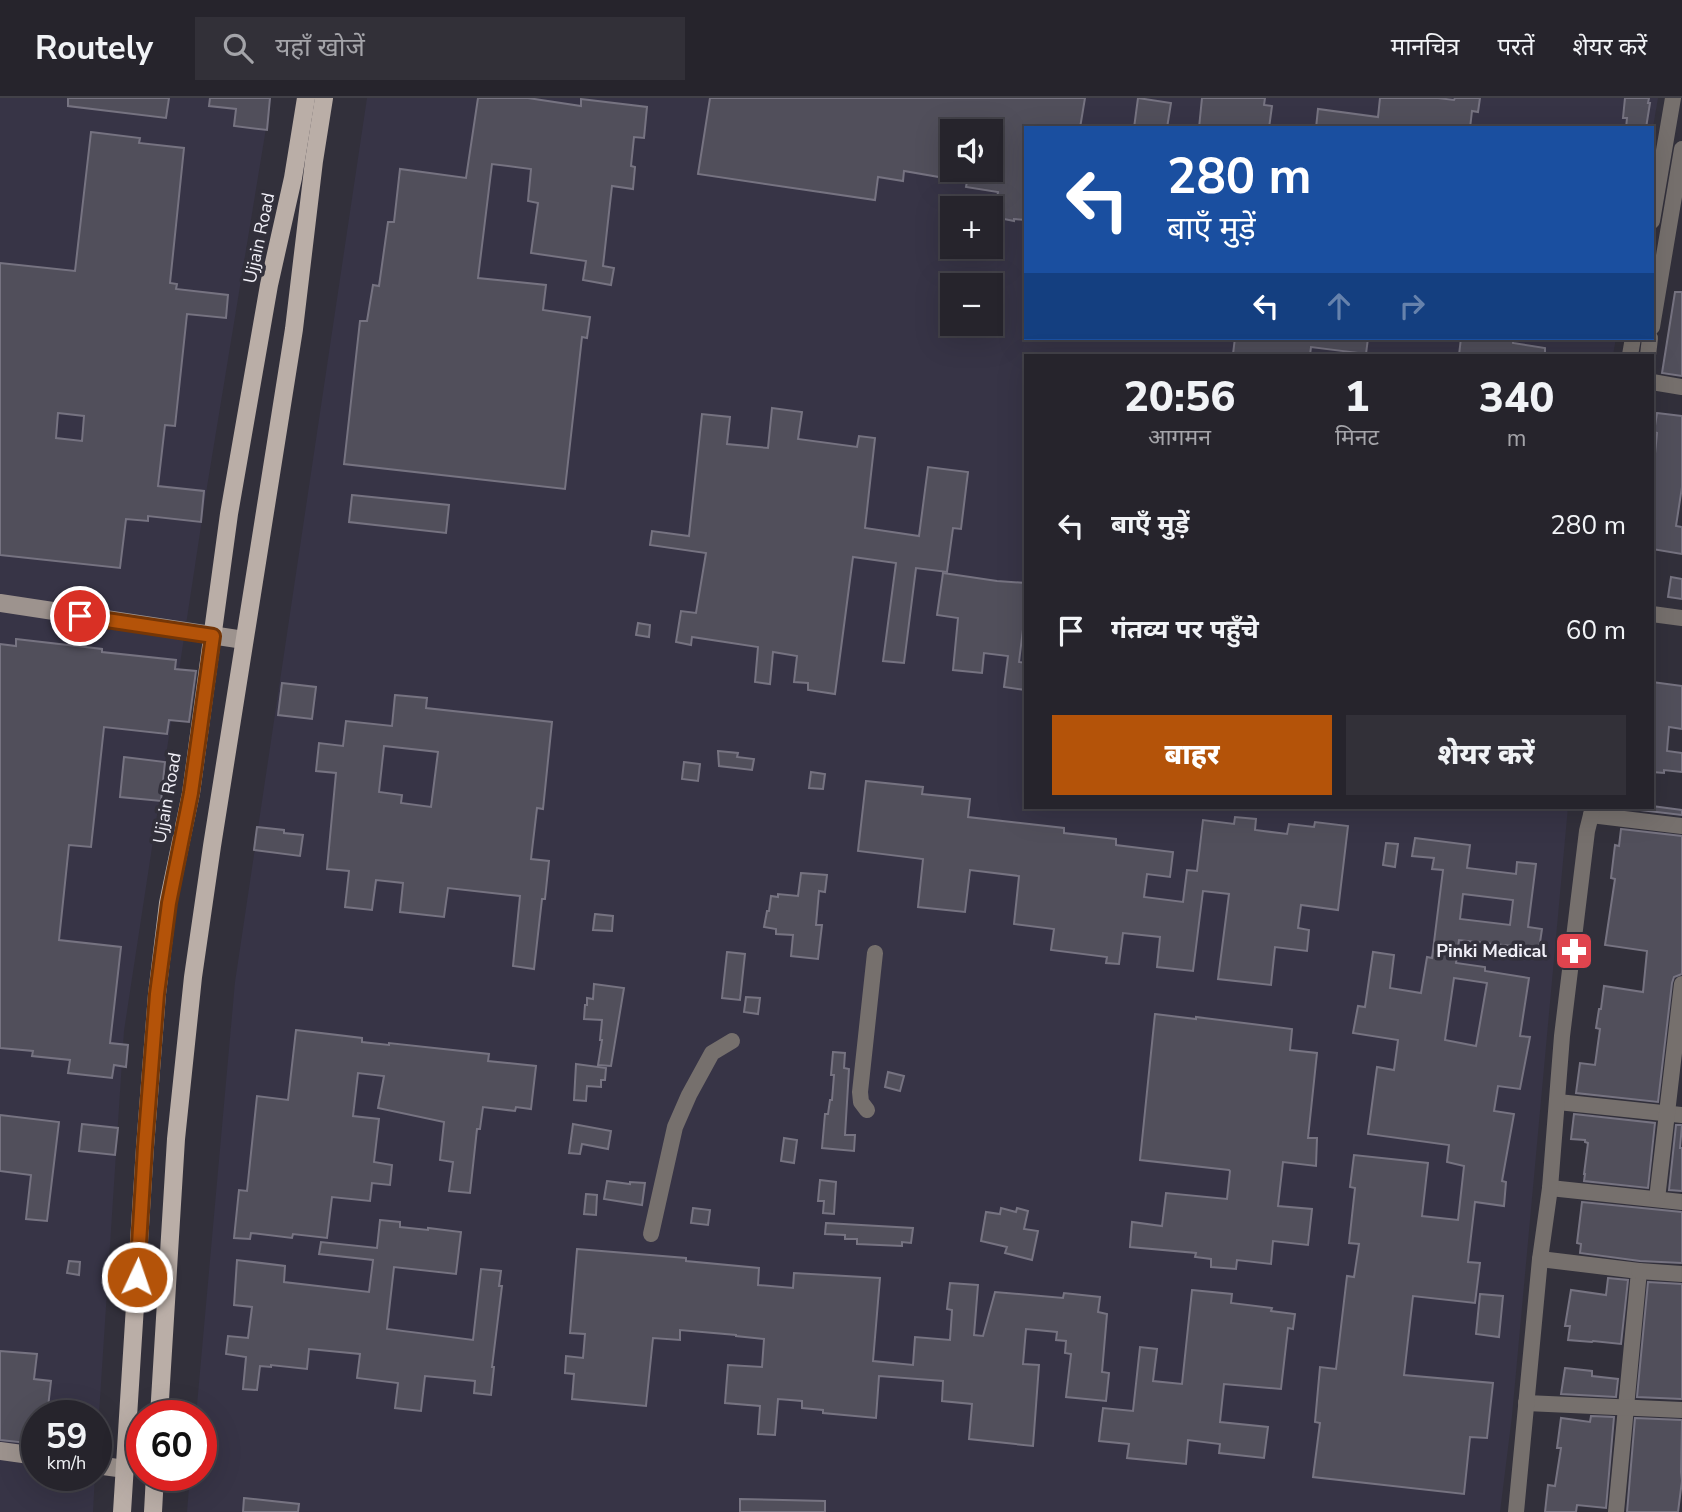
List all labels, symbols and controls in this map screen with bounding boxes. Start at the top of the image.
search box [195,17,685,80]
text: Routely [35,26,153,71]
icon: search [219,29,257,67]
text: यहाँ खोजें [275,30,365,65]
text: मानचित्र [1391,31,1459,63]
text: परतें [1497,31,1535,63]
text: शेयर करें [1573,31,1647,63]
map controls [940,119,1003,336]
button: sound [940,119,1003,182]
text: 280 m [1167,143,1311,210]
icon: left [1052,154,1143,245]
street label: Ujjain Road [238,190,280,286]
button: + [940,196,1003,259]
text: बाएँ मुड़ें [1167,207,1256,250]
button: − [940,273,1003,336]
icon: left [1247,287,1285,325]
icon: ahead [1320,287,1358,325]
icon: right [1393,287,1431,325]
text: 20:56 [1124,369,1235,426]
text: 1 [1344,369,1370,426]
text: 340 [1479,370,1554,427]
text: आगमन [1148,422,1211,453]
text: मिनट [1335,422,1379,453]
text: m [1507,423,1526,454]
icon: left [1052,507,1090,545]
text: बाएँ मुड़ें [1111,507,1189,542]
text: 280 m [1550,508,1626,543]
pin [50,586,110,646]
icon: arrive [61,597,99,635]
icon: arrive [1052,612,1090,650]
text: गंतव्य पर पहुँचे [1111,612,1259,647]
text: 60 m [1566,613,1626,648]
button: बाहर [1052,715,1332,795]
button: शेयर करें [1346,715,1626,795]
street label: Ujjain Road [147,751,187,845]
pharmacy icon: Pinki Medical [1553,930,1595,972]
place label: Pinki Medical [1436,939,1547,963]
position arrow [100,1240,174,1314]
speed limit sign: 60 [126,1400,217,1491]
text: 59 [45,1413,88,1460]
text: km/h [47,1451,86,1475]

